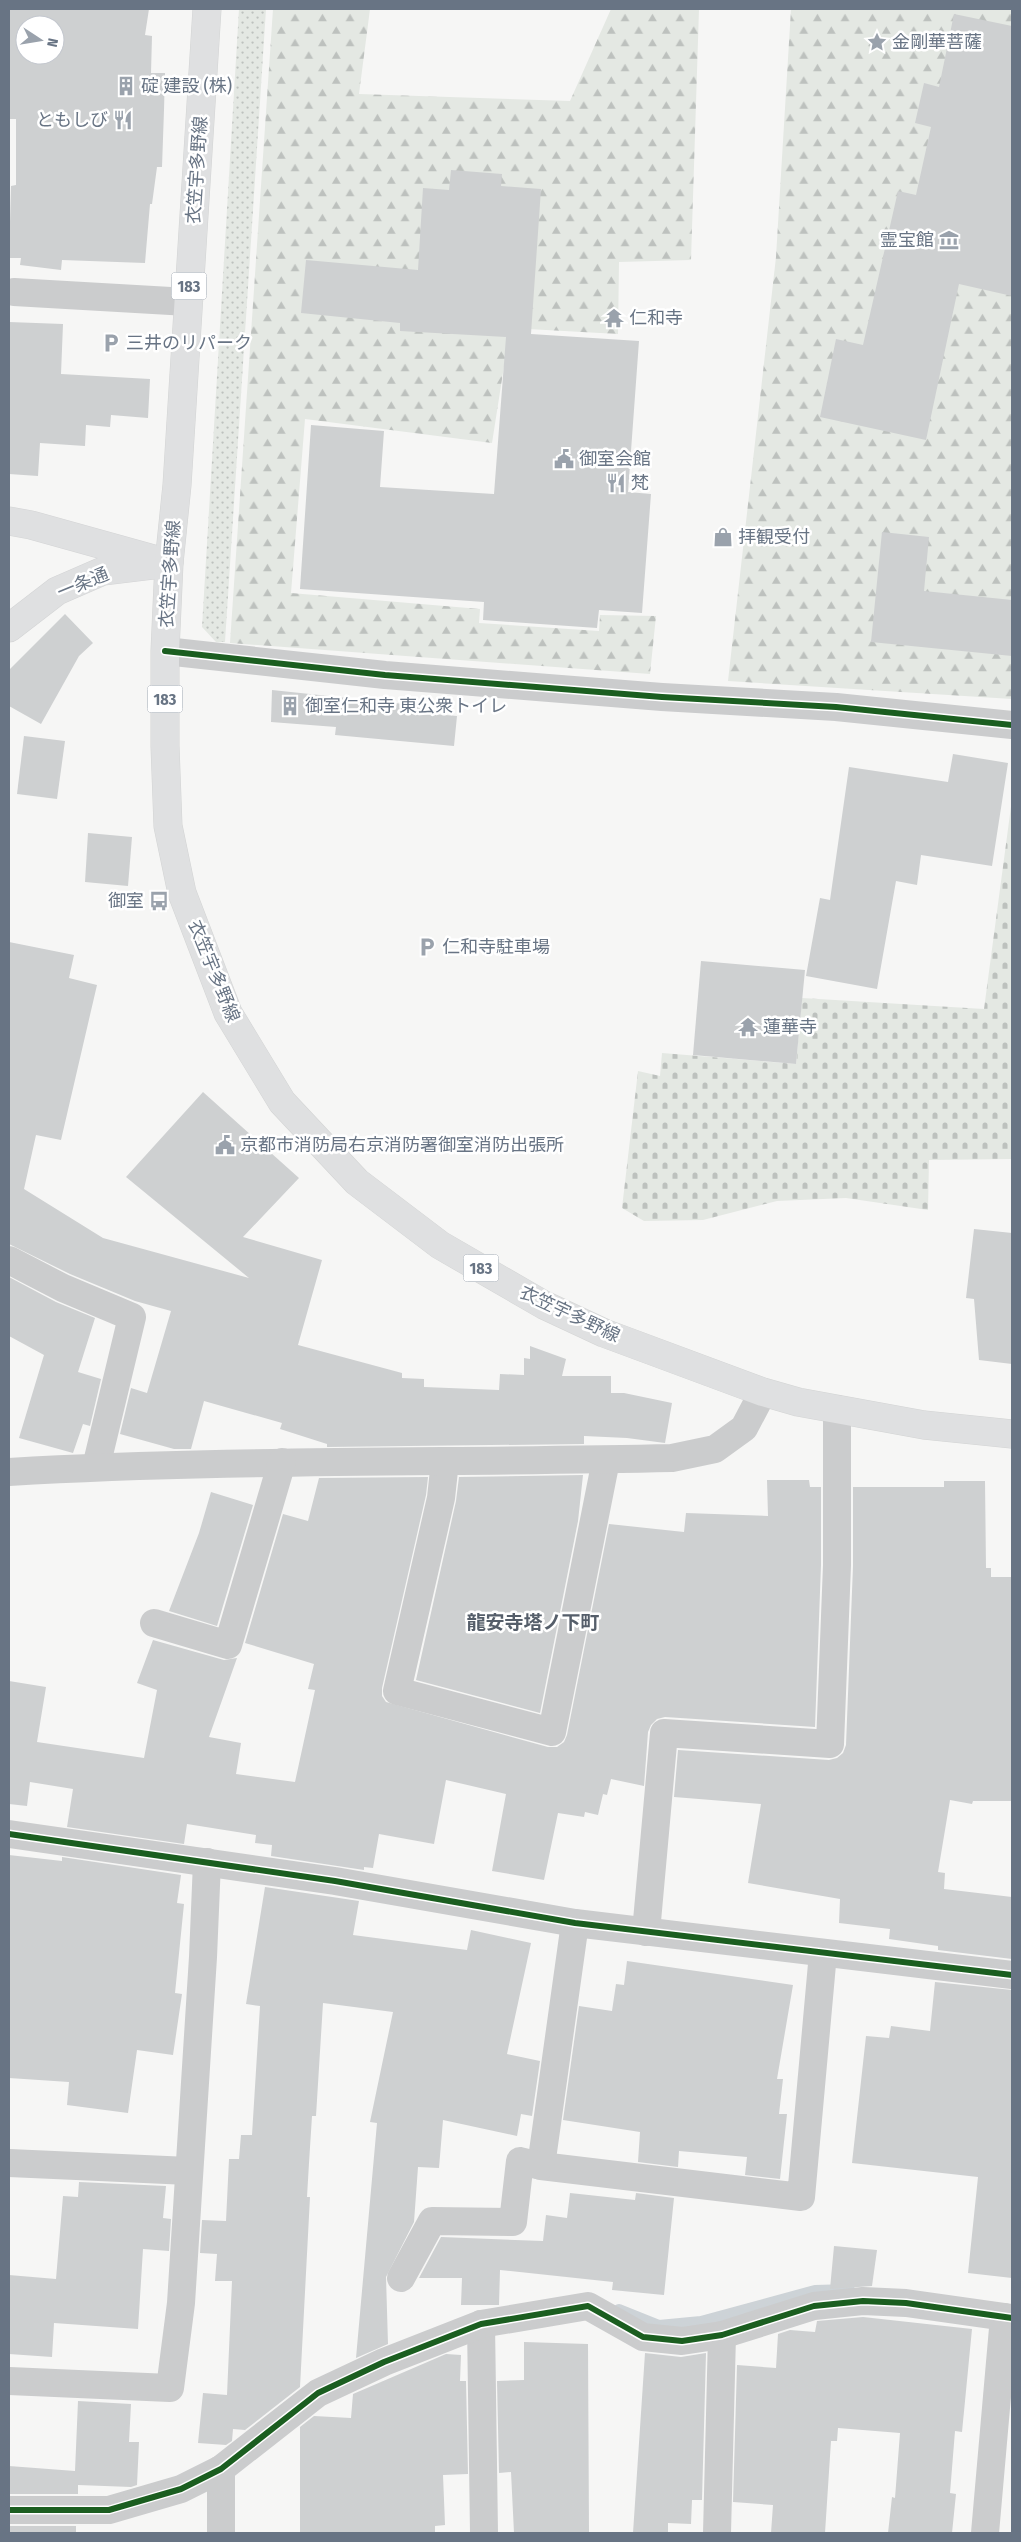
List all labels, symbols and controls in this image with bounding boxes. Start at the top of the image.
north arrow [15,15,65,65]
place icon: 金剛華菩薩 [866,31,888,53]
place label: 金剛華菩薩 [892,31,982,53]
text: N [43,37,61,48]
building icon: 碇 建設 (株) [115,75,137,97]
place label: 碇 建設 (株) [141,75,232,97]
place label: ともしび [36,109,108,131]
restaurant icon: ともしび [112,109,134,131]
street label: 衣笠宇多野線 [182,115,212,225]
place label: 霊宝館 [880,229,934,251]
museum icon: 霊宝館 [938,229,960,251]
road number: 183 [172,272,206,300]
temple icon: 仁和寺 [603,307,625,329]
place label: 仁和寺 [629,307,683,329]
parking icon: 三井のリパーク [100,332,122,354]
place label: 三井のリパーク [126,332,252,354]
public building icon: 御室会館 [553,448,575,470]
place label: 御室会館 [579,448,651,470]
restaurant icon: 梵 [605,472,627,494]
place label: 梵 [631,472,649,494]
street label: 衣笠宇多野線 [155,519,185,629]
shop icon: 拝観受付 [712,526,734,548]
place label: 拝観受付 [738,526,810,548]
street label: 一条通 [54,563,112,603]
road number: 183 [148,686,182,712]
building icon: 御室仁和寺 東公衆トイレ [279,695,301,717]
place label: 御室仁和寺 東公衆トイレ [305,695,507,717]
place label: 御室 [108,890,144,912]
bus stop icon: 御室 [148,890,170,912]
street label: 衣笠宇多野線 [184,917,244,1025]
parking icon: 仁和寺駐車場 [416,936,438,958]
place label: 仁和寺駐車場 [442,936,550,958]
temple icon: 蓮華寺 [737,1016,759,1038]
place label: 蓮華寺 [763,1016,817,1038]
public building icon: 京都市消防局右京消防署御室消防出張所 [214,1134,236,1156]
place label: 京都市消防局右京消防署御室消防出張所 [240,1134,564,1156]
road number: 183 [464,1254,498,1282]
street label: 衣笠宇多野線 [516,1281,624,1347]
district label: 龍安寺塔ノ下町 [466,1611,600,1634]

